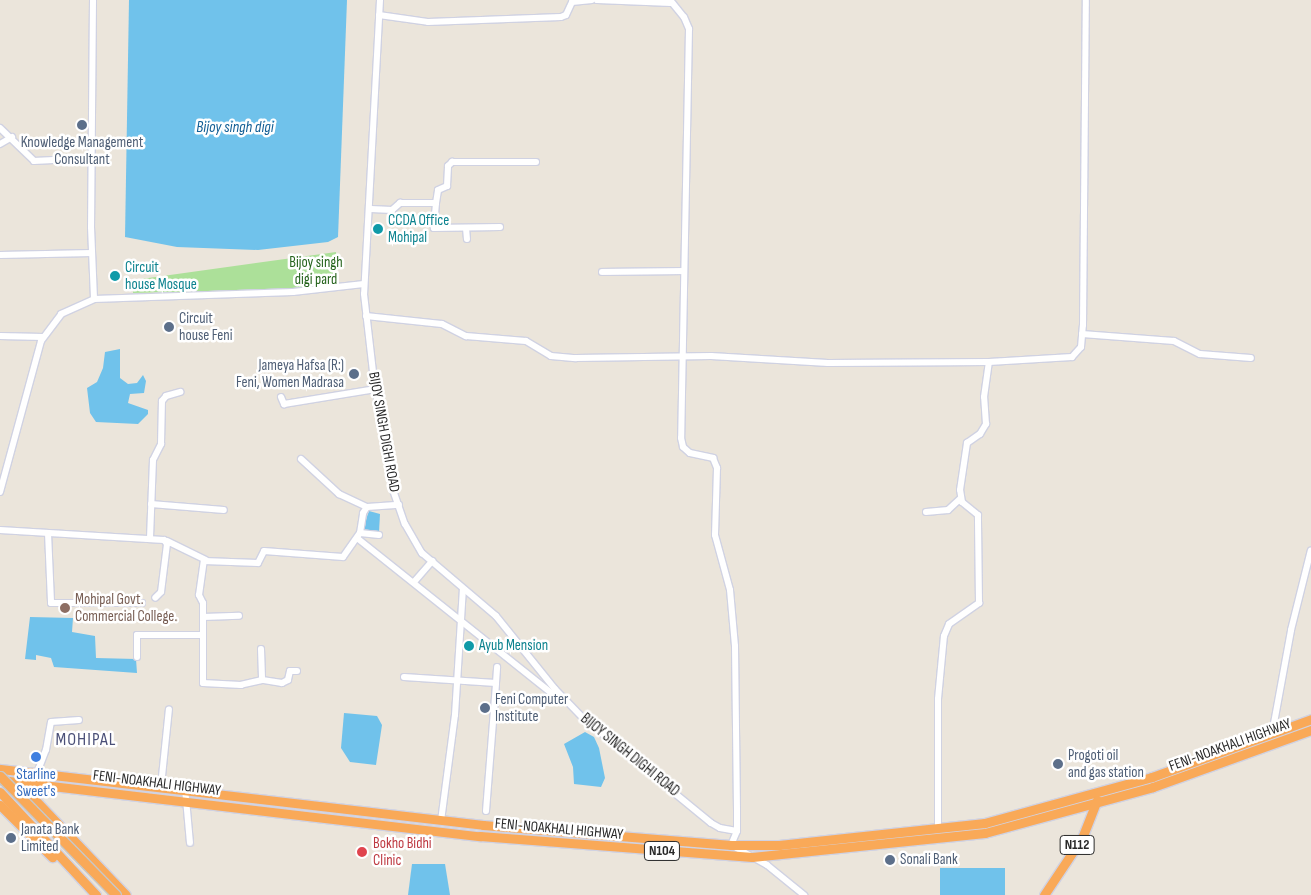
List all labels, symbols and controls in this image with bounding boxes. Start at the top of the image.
water label: Bijoy singh digi [196,118,274,138]
marker: Knowledge Management Consultant [76,119,88,131]
place label: Knowledge Management Consultant [21,133,143,168]
place label: CCDA Office Mohipal [388,211,449,246]
marker: CCDA Office Mohipal [372,223,384,235]
park label: Bijoy singh digi pard [289,253,343,288]
place label: Circuit house Mosque [125,258,197,293]
marker: Circuit house Mosque [109,270,121,282]
place label: Circuit house Feni [179,309,232,344]
marker: Circuit house Feni [163,321,175,333]
place label: Jameya Hafsa (R:) Feni, Women Madrasa [236,356,344,391]
marker: Jameya Hafsa (R:) Feni, Women Madrasa [348,368,360,380]
street label: BIJOY SINGH DIGHI ROAD [365,370,403,494]
place label: Mohipal Govt. Commercial College. [75,590,177,625]
marker: Mohipal Govt. Commercial College. [59,602,71,614]
place label: Ayub Mension [479,637,548,655]
marker: Ayub Mension [463,640,475,652]
place label: Feni Computer Institute [495,690,568,725]
marker: Feni Computer Institute [479,702,491,714]
street label: BIJOY SINGH DIGHI ROAD [577,710,683,800]
street label: FENI-NOAKHALI HIGHWAY [1166,715,1294,775]
district label: MOHIPAL [55,729,117,751]
place label: Progoti oil and gas station [1068,746,1144,781]
marker: Starline Sweet's [30,751,42,763]
marker: Progoti oil and gas station [1052,758,1064,770]
place label: Starline Sweet's [16,765,56,800]
street label: FENI-NOAKHALI HIGHWAY [92,766,222,800]
street label: FENI-NOAKHALI HIGHWAY [494,814,624,844]
place label: Janata Bank Limited [21,820,79,855]
marker: Janata Bank Limited [5,832,17,844]
place label: Bokho Bidhi Clinic [373,834,432,869]
road number: N112 [1060,834,1094,856]
road number: N104 [643,839,681,862]
marker: Bokho Bidhi Clinic [355,845,369,859]
place label: Sonali Bank [900,851,958,869]
marker: Sonali Bank [884,854,896,866]

